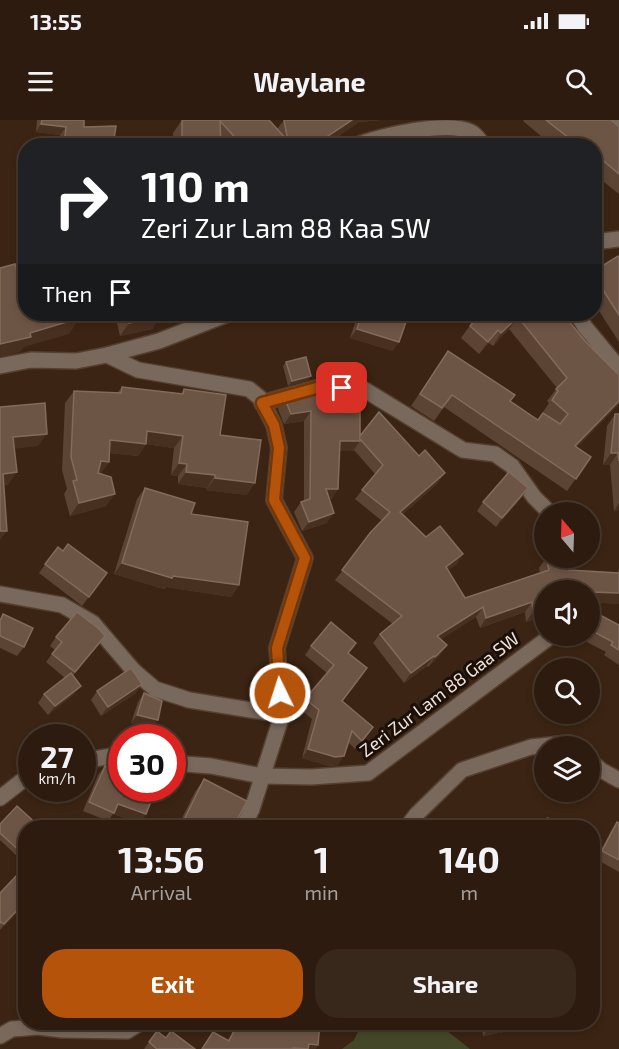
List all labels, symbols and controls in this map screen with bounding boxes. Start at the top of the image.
text: 13:55 [30,8,82,34]
icon: menu [24,65,57,98]
text: Waylane [253,65,366,97]
icon: search [562,65,595,98]
text: 110 m [141,160,250,210]
icon: right [42,162,120,240]
text: Zeri Zur Lam 88 Kaa SW [141,211,431,243]
icon: arrive [104,276,137,309]
text: Then [42,280,92,306]
pin [316,362,367,413]
icon: arrive [325,371,358,404]
north arrow [534,502,600,568]
map controls [534,502,600,802]
button: sound [534,580,600,646]
street label: Zeri Zur Lam 88 Gaa SW [355,627,523,761]
button: search [534,658,600,724]
position arrow [248,661,312,725]
speed limit sign: 30 [108,724,186,802]
button: layers [534,736,600,802]
text: 27 [40,738,74,774]
text: km/h [38,769,76,787]
text: 13:56 [118,837,204,880]
text: 1 [314,837,329,880]
text: 140 [439,837,500,880]
text: Arrival [131,880,192,904]
text: min [304,880,339,904]
text: m [461,880,478,904]
button: Exit [42,949,303,1018]
button: Share [315,949,576,1018]

